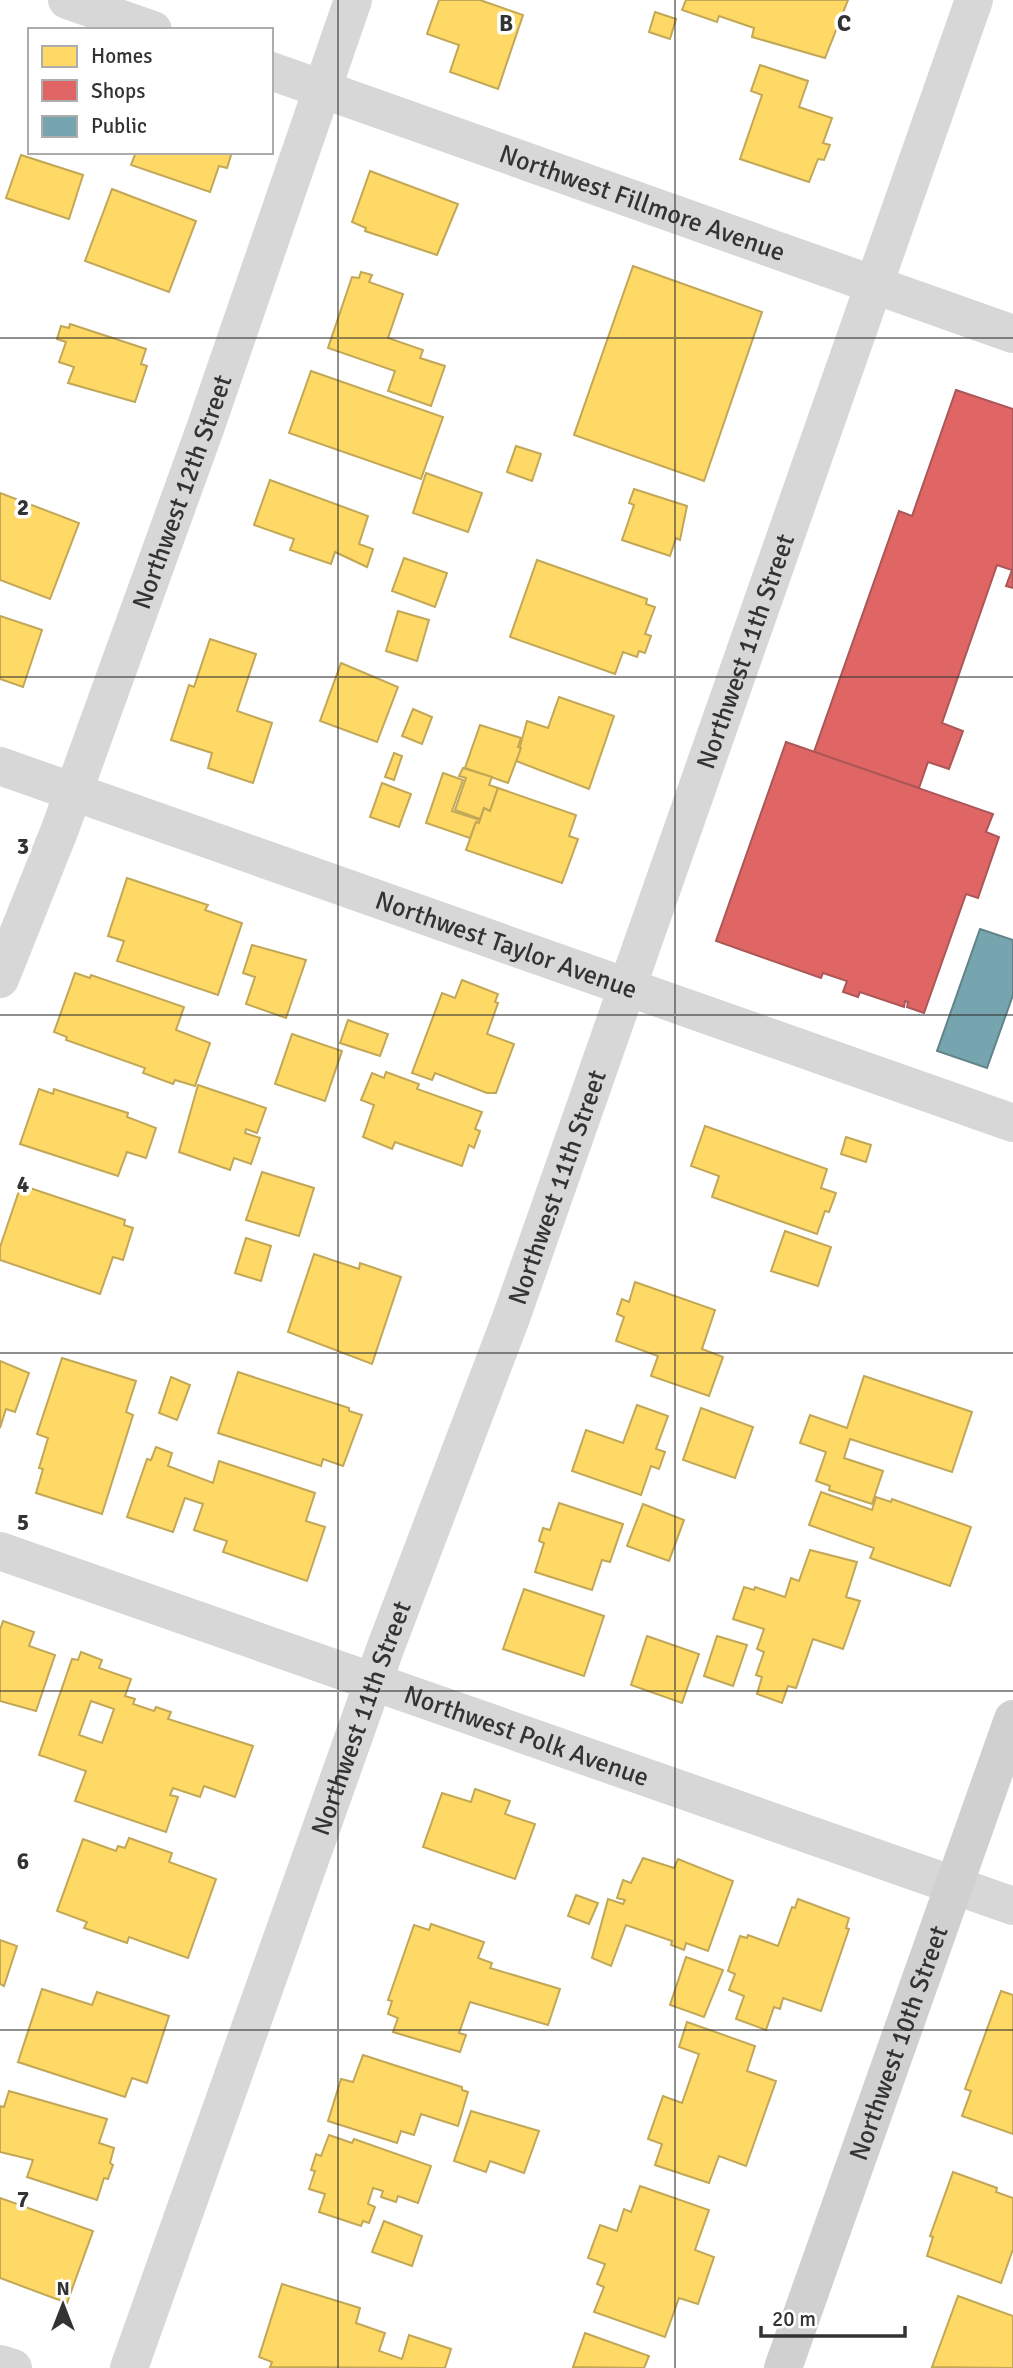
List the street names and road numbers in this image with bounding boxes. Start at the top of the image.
street label: Northwest Fillmore Avenue [495,138,789,269]
street label: Northwest 12th Street [126,371,239,614]
street label: Northwest 11th Street [690,530,802,773]
street label: Northwest Taylor Avenue [371,885,641,1006]
street label: Northwest 11th Street [502,1066,614,1309]
street label: Northwest 11th Street [305,1597,419,1840]
street label: Northwest Polk Avenue [400,1679,653,1794]
street label: Northwest 10th Street [843,1922,955,2165]

